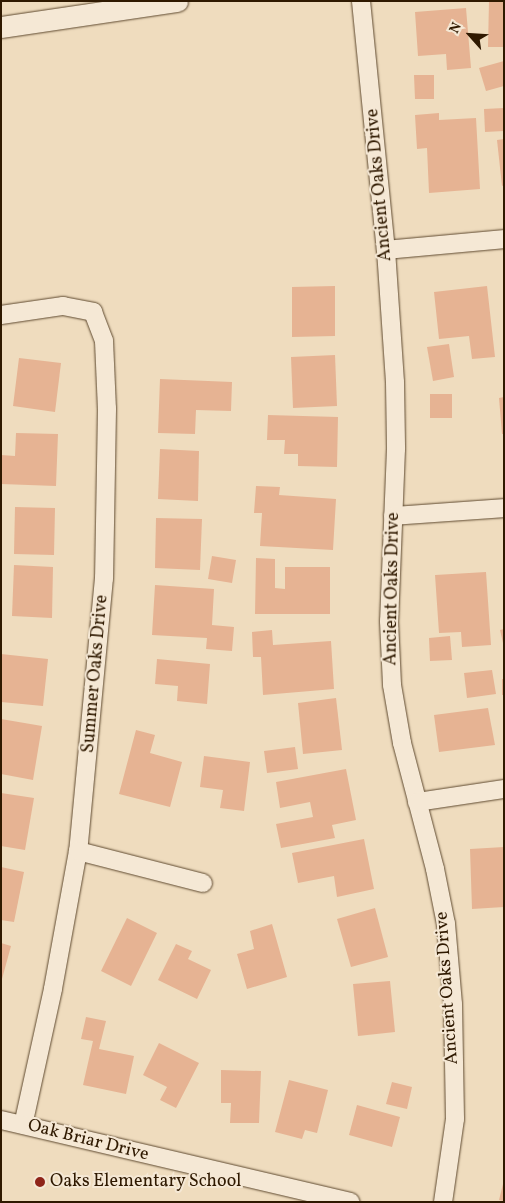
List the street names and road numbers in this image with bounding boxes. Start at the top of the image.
street label: Ancient Oaks Drive [363,108,397,262]
street label: Ancient Oaks Drive [381,512,405,666]
street label: Summer Oaks Drive [78,594,114,754]
street label: Ancient Oaks Drive [432,911,464,1065]
street label: Oak Briar Drive [25,1116,151,1166]

